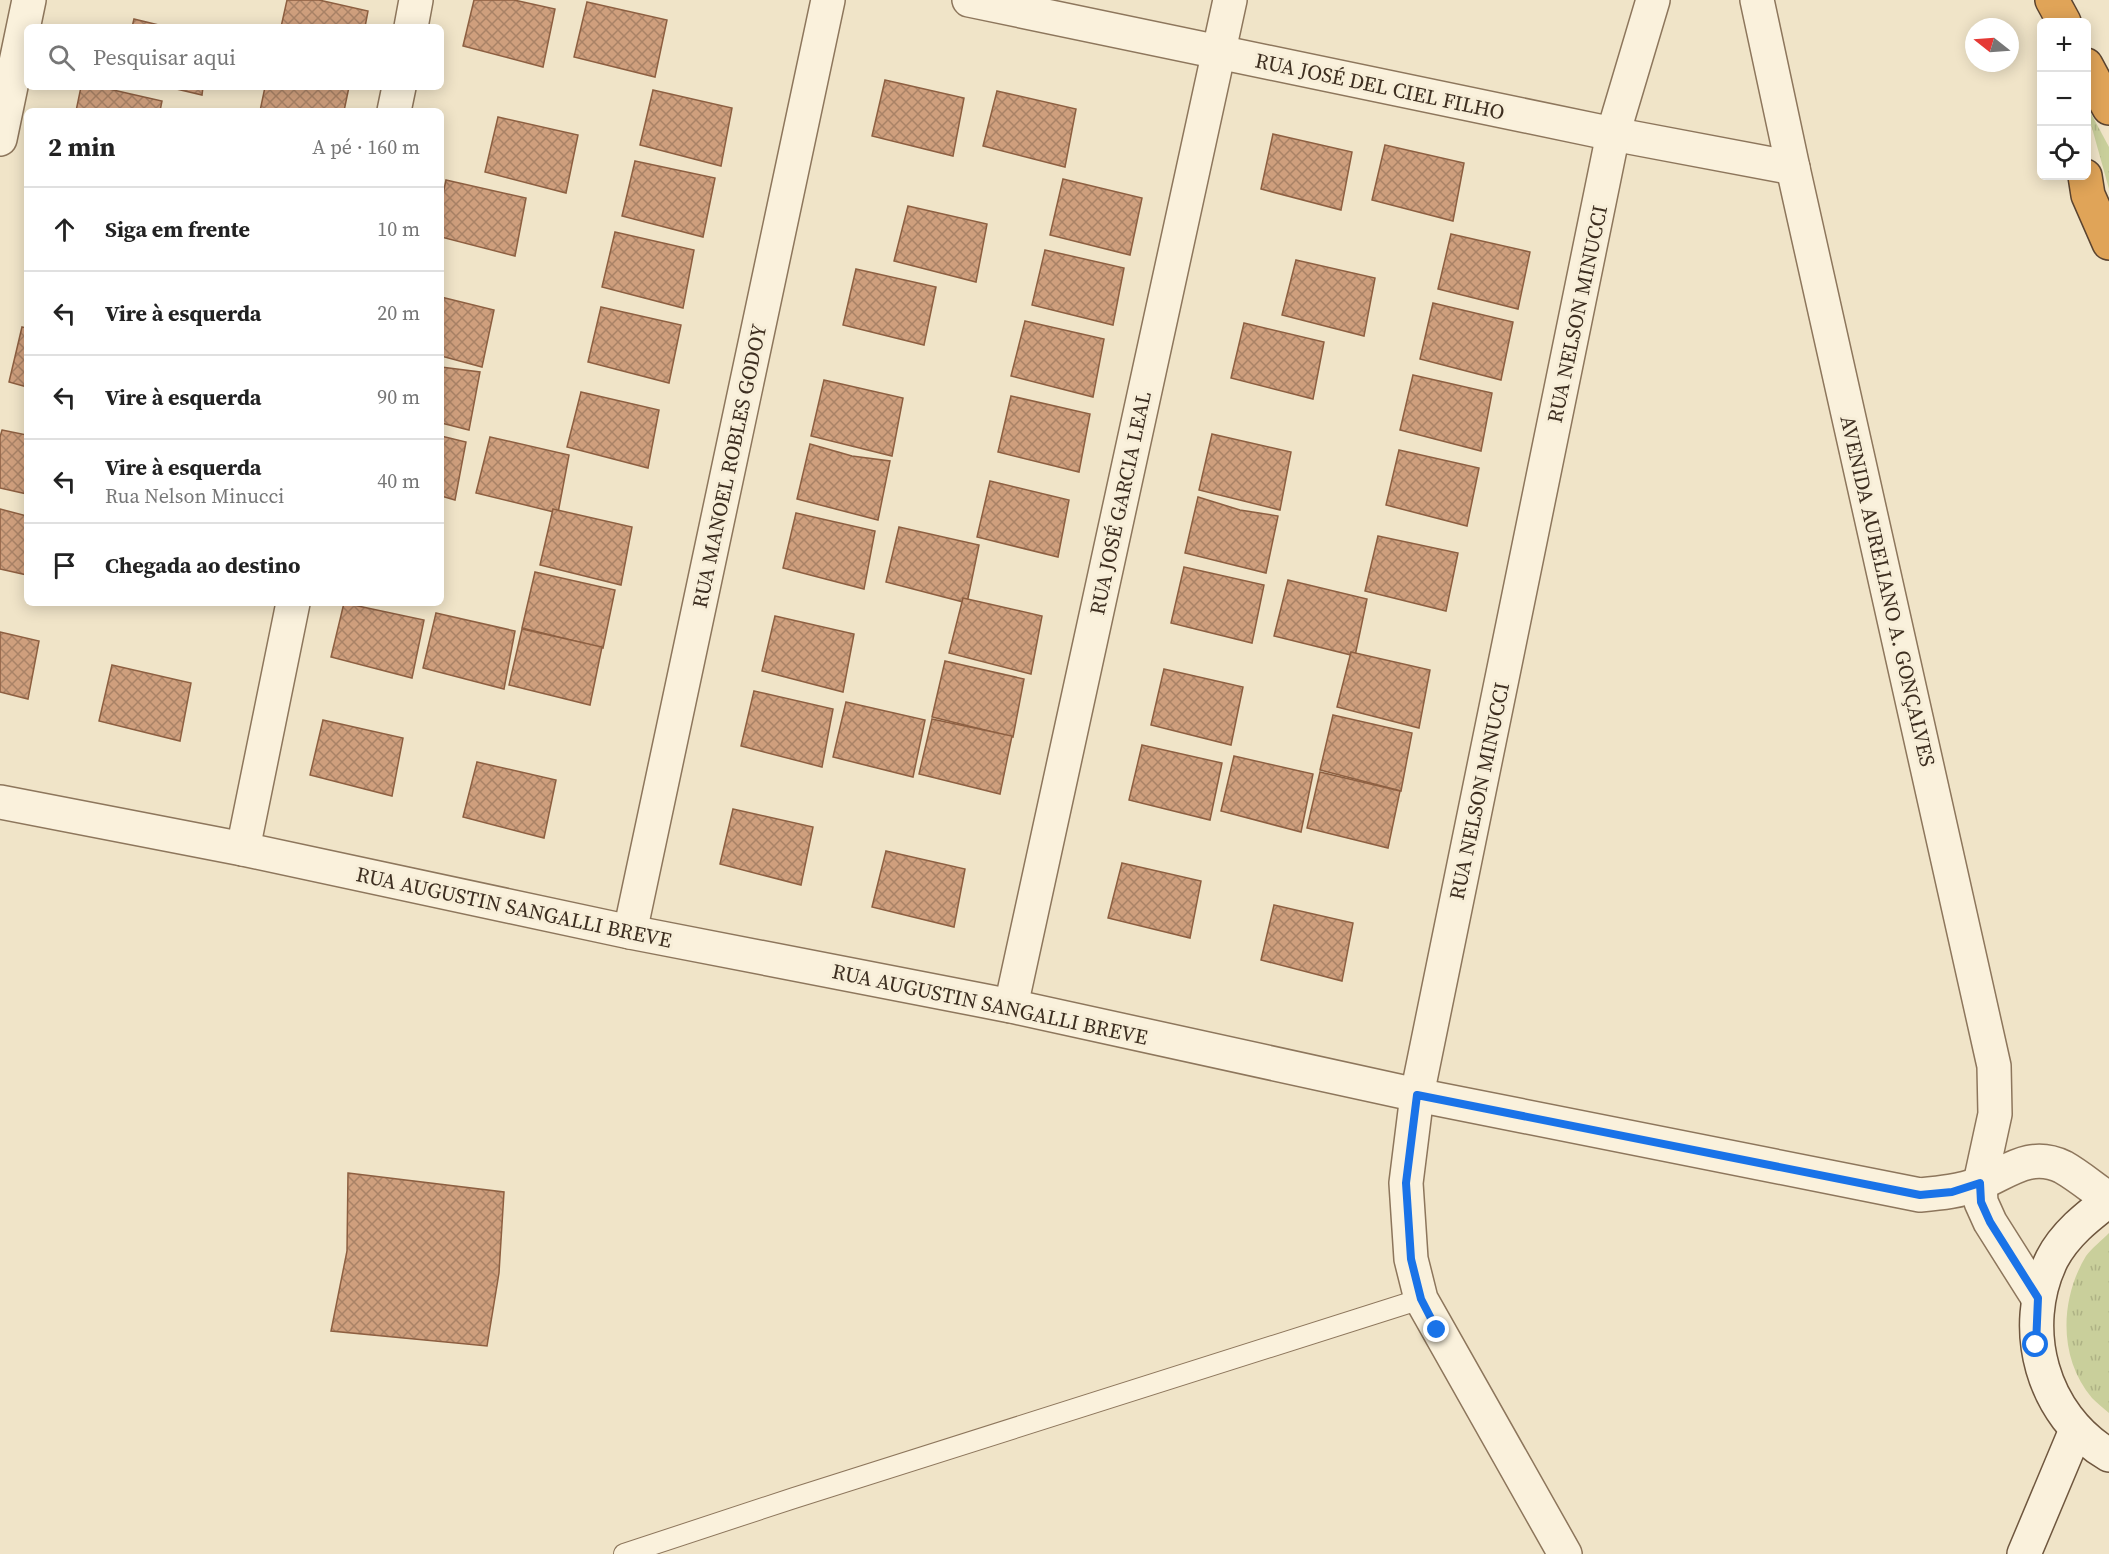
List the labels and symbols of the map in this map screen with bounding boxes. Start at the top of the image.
north arrow [1965,18,2019,72]
street label: RUA JOSÉ DEL CIEL FILHO [1253,45,1507,127]
street label: RUA NELSON MINUCCI [1540,202,1614,426]
street label: RUA MANOEL ROBLES GODOY [685,321,773,611]
street label: RUA JOSÉ GARCIA LEAL [1082,388,1158,618]
street label: AVENIDA AURELIANO A. GONÇALVES [1833,413,1943,769]
street label: RUA NELSON MINUCCI [1442,679,1516,903]
street label: RUA AUGUSTIN SANGALLI BREVE [353,859,675,955]
street label: RUA AUGUSTIN SANGALLI BREVE [829,956,1151,1052]
route end [1423,1316,1449,1342]
route start [2022,1331,2048,1357]

